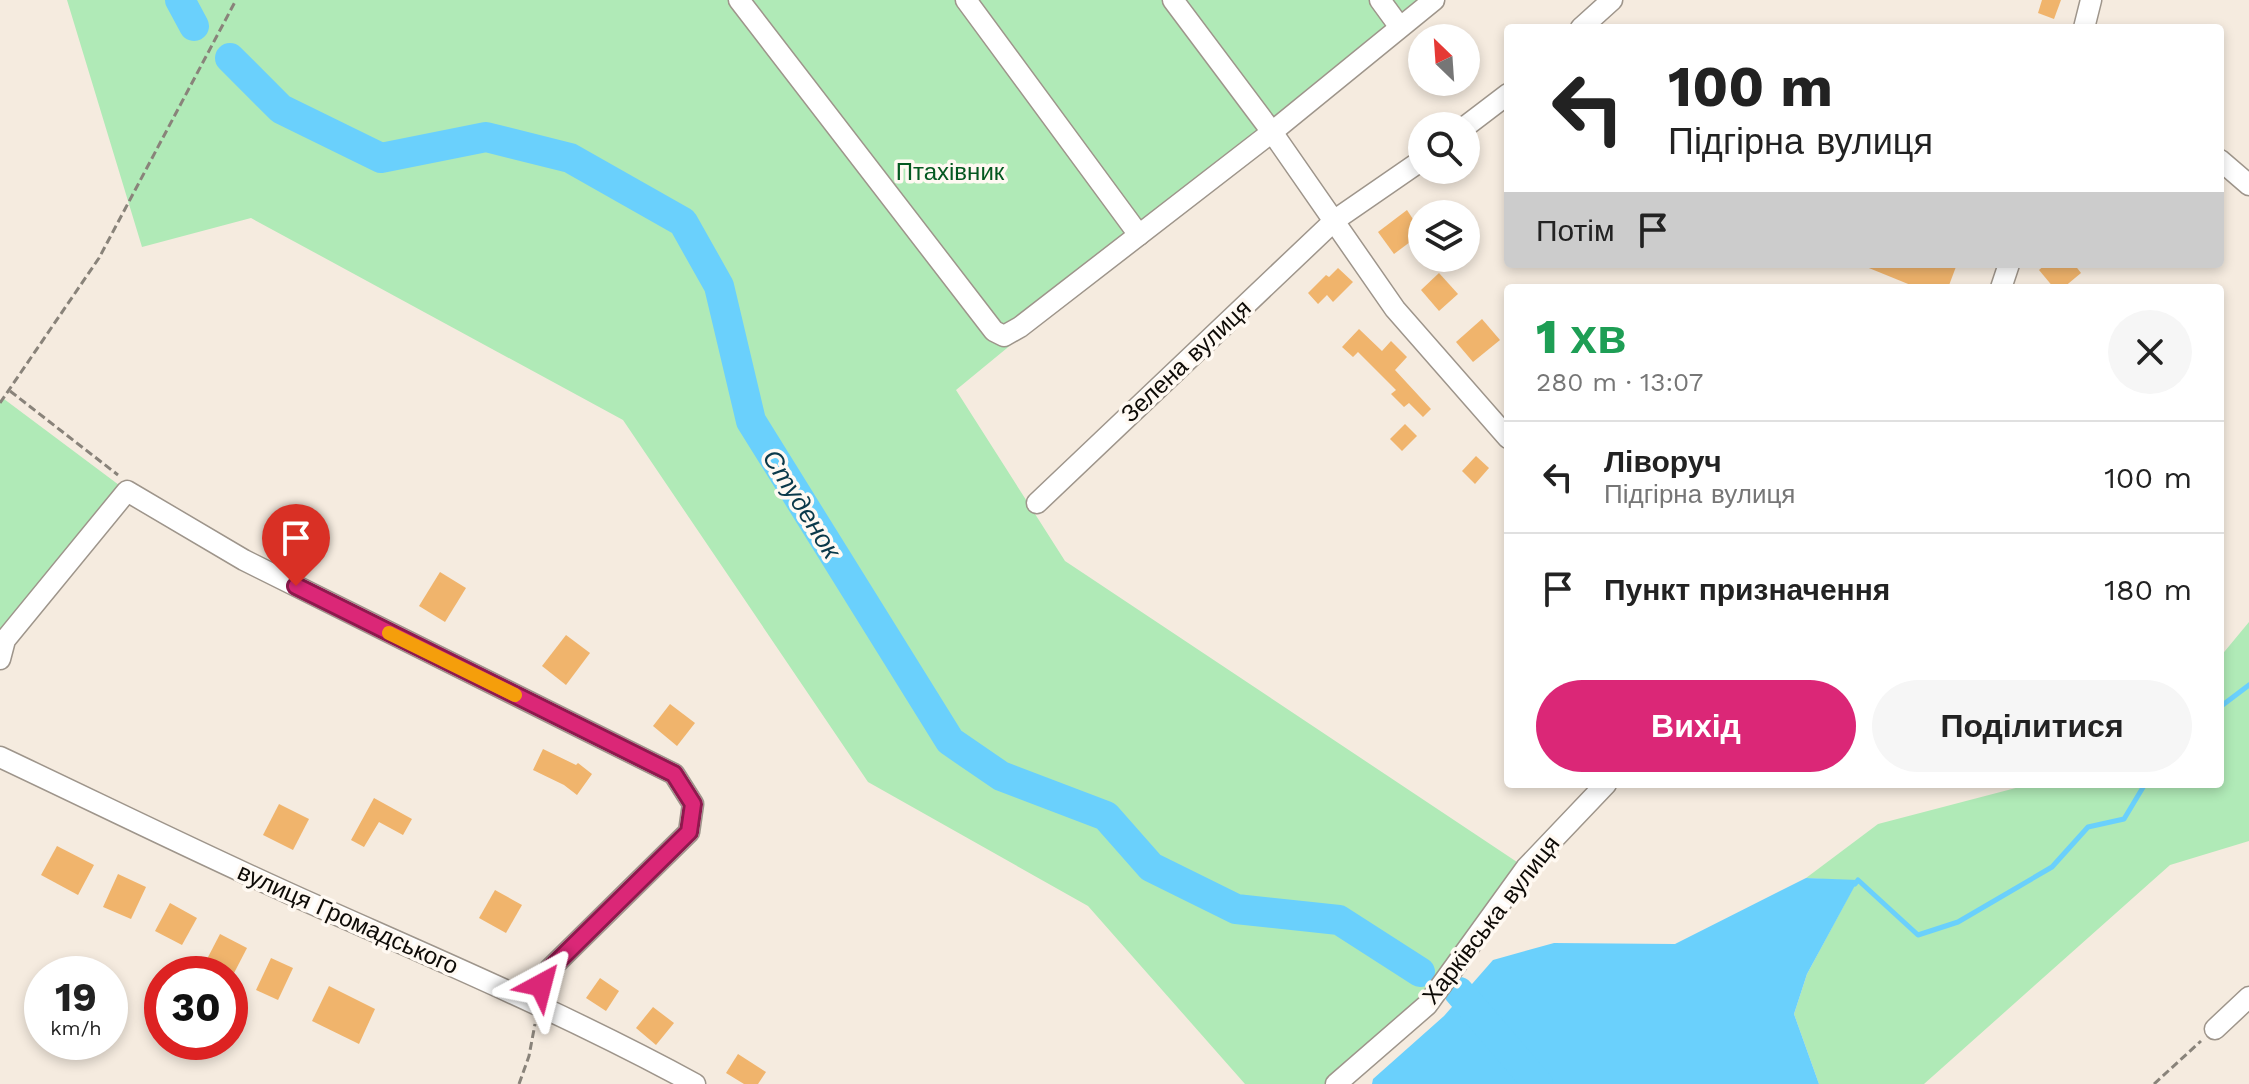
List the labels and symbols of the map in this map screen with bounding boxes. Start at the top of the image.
north arrow [1408,24,1480,96]
park label: Птахівник [896,158,1005,186]
street label: Зелена вулиця [1115,294,1257,428]
water label: Студенок [757,444,848,565]
pin [262,504,330,586]
street label: Харківська вулиця [1417,830,1565,1010]
street label: вулиця Громадського [233,858,463,980]
position arrow [499,943,583,1027]
speed limit sign: 30 [144,956,248,1060]

